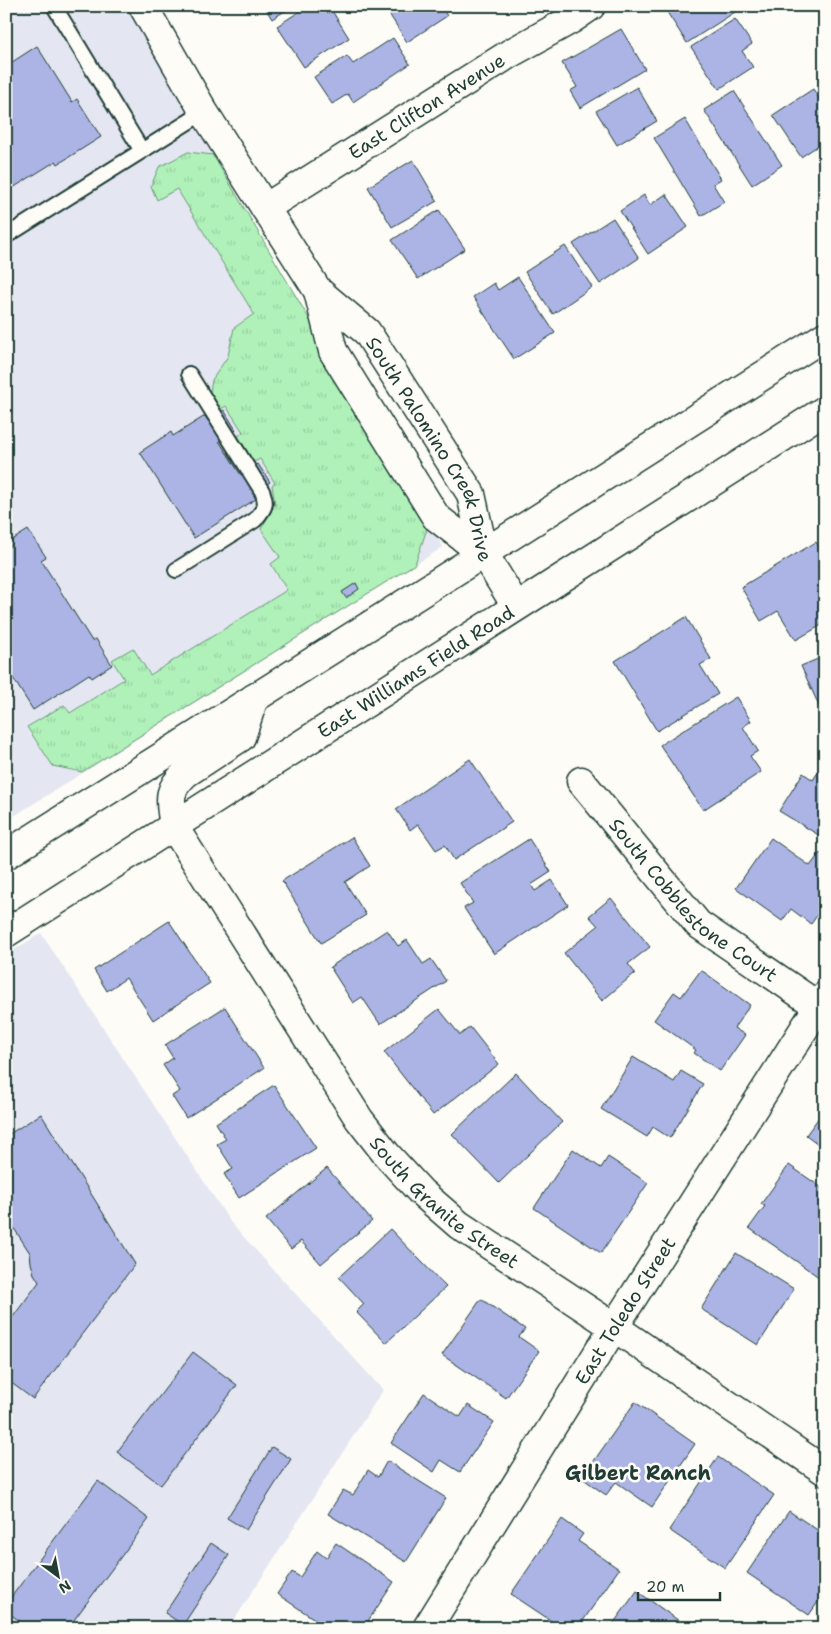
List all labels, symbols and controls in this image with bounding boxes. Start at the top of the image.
street label: East Clifton Avenue [343,47,510,165]
street label: South Palomino Creek Drive [361,332,498,566]
street label: East Williams Field Road [312,599,519,744]
street label: South Cobblestone Court [604,813,783,987]
street label: South Granite Street [364,1131,524,1274]
street label: East Toledo Street [569,1232,681,1389]
district label: Gilbert Ranch [565,1460,711,1486]
north arrow [32,1552,82,1602]
scale bar [638,1569,721,1601]
text: N [55,1576,74,1598]
text: 20 m [646,1577,685,1597]

